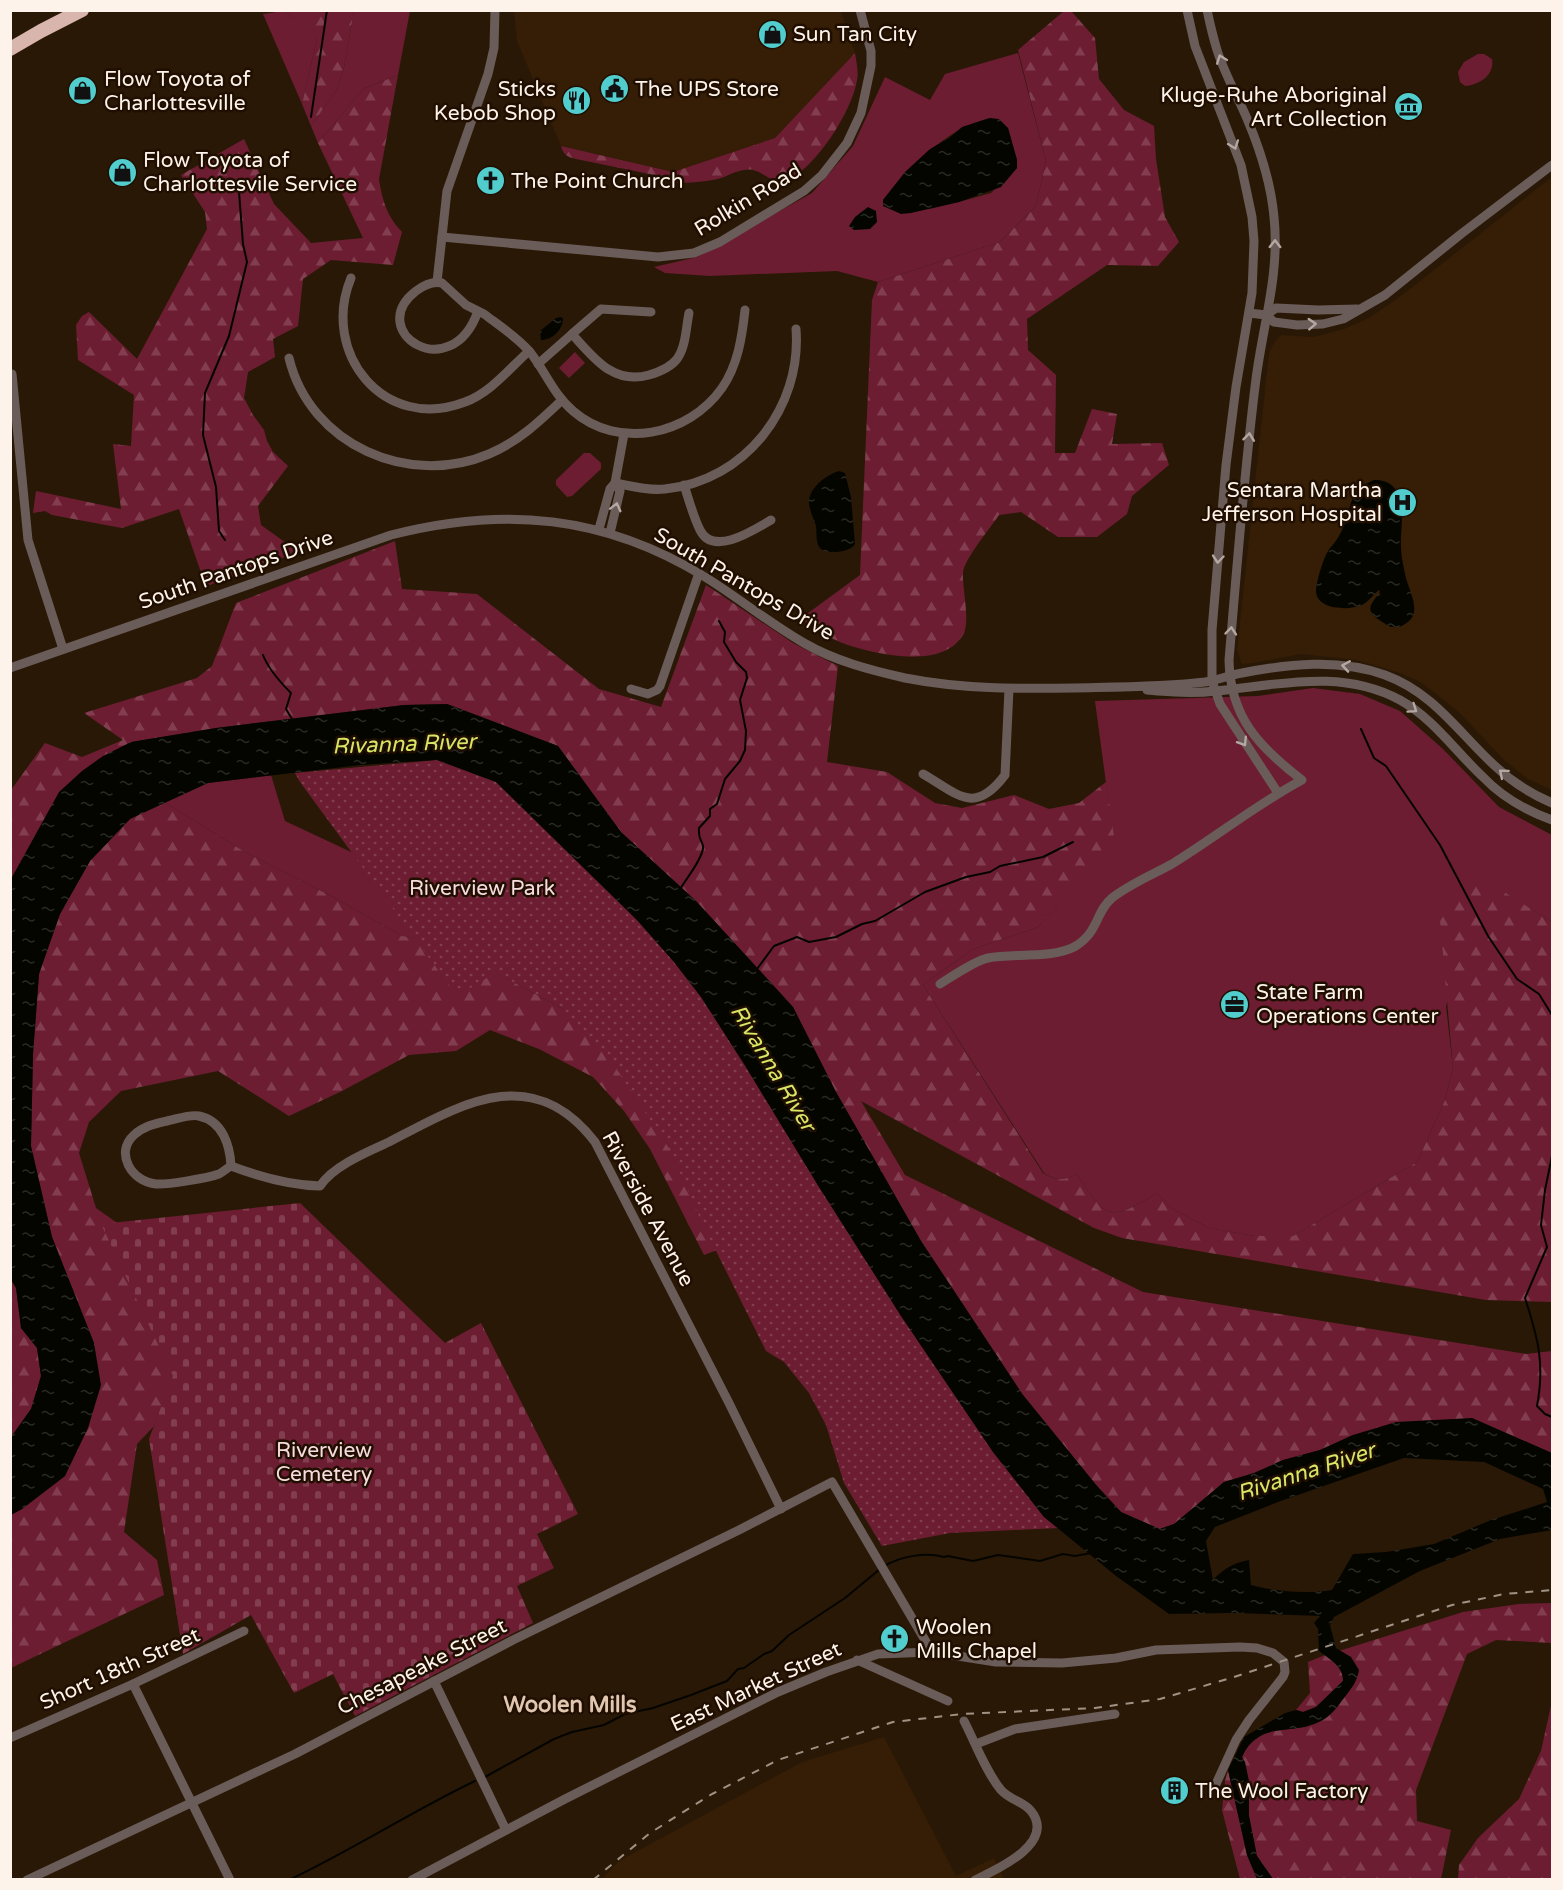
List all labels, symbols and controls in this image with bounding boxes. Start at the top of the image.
shop icon: Sun Tan City [756,18,788,50]
place label: Sun Tan City [793,22,917,47]
one-way arrow [1215,54,1228,65]
place label: Flow Toyota of Charlottesville [104,67,250,116]
public building icon: The UPS Store [598,73,630,105]
shop icon: Flow Toyota of Charlottesville [67,75,99,107]
place label: Sticks Kebob Shop [434,77,556,126]
place label: The UPS Store [635,77,779,102]
place label: Kluge-Ruhe Aboriginal Art Collection [1160,83,1387,132]
restaurant icon: Sticks Kebob Shop [561,85,593,117]
museum icon: Kluge-Ruhe Aboriginal Art Collection [1392,91,1424,123]
one-way arrow [1226,139,1239,150]
place label: Flow Toyota of Charlottesvile Service [143,148,357,197]
shop icon: Flow Toyota of Charlottesvile Service [106,156,138,188]
street label: Rolkin Road [690,158,806,242]
church icon: The Point Church [474,165,506,197]
place label: The Point Church [511,169,683,194]
one-way arrow [1269,240,1281,249]
one-way arrow [1308,318,1317,331]
one-way arrow [1242,432,1254,442]
place label: Sentara Martha Jefferson Hospital [1202,478,1382,527]
hospital icon: Sentara Martha Jefferson Hospital [1387,486,1419,518]
one-way arrow [609,503,622,513]
street label: South Pantops Drive [649,522,839,646]
street label: South Pantops Drive [136,525,337,615]
one-way arrow [1212,554,1225,563]
one-way arrow [1224,627,1237,636]
one-way arrow [1341,661,1350,673]
one-way arrow [1407,702,1418,713]
water label: Rivanna River [332,728,479,759]
one-way arrow [1236,736,1247,747]
one-way arrow [1499,769,1510,780]
park label: Riverview Park [409,876,555,901]
place label: State Farm Operations Center [1256,980,1438,1029]
office icon: State Farm Operations Center [1219,988,1251,1020]
water label: Rivanna River [725,1000,822,1138]
street label: Riverside Avenue [597,1127,699,1291]
water label: Rivanna River [1234,1437,1381,1507]
park label: Riverview Cemetery [276,1438,372,1487]
street label: Chesapeake Street [333,1613,511,1721]
place label: Woolen Mills Chapel [916,1615,1037,1664]
street label: Short 18th Street [36,1622,204,1716]
church icon: Woolen Mills Chapel [879,1623,911,1655]
street label: East Market Street [667,1637,845,1737]
district label: Woolen Mills [503,1692,637,1718]
building icon: The Wool Factory [1158,1775,1190,1807]
place label: The Wool Factory [1195,1779,1368,1804]

